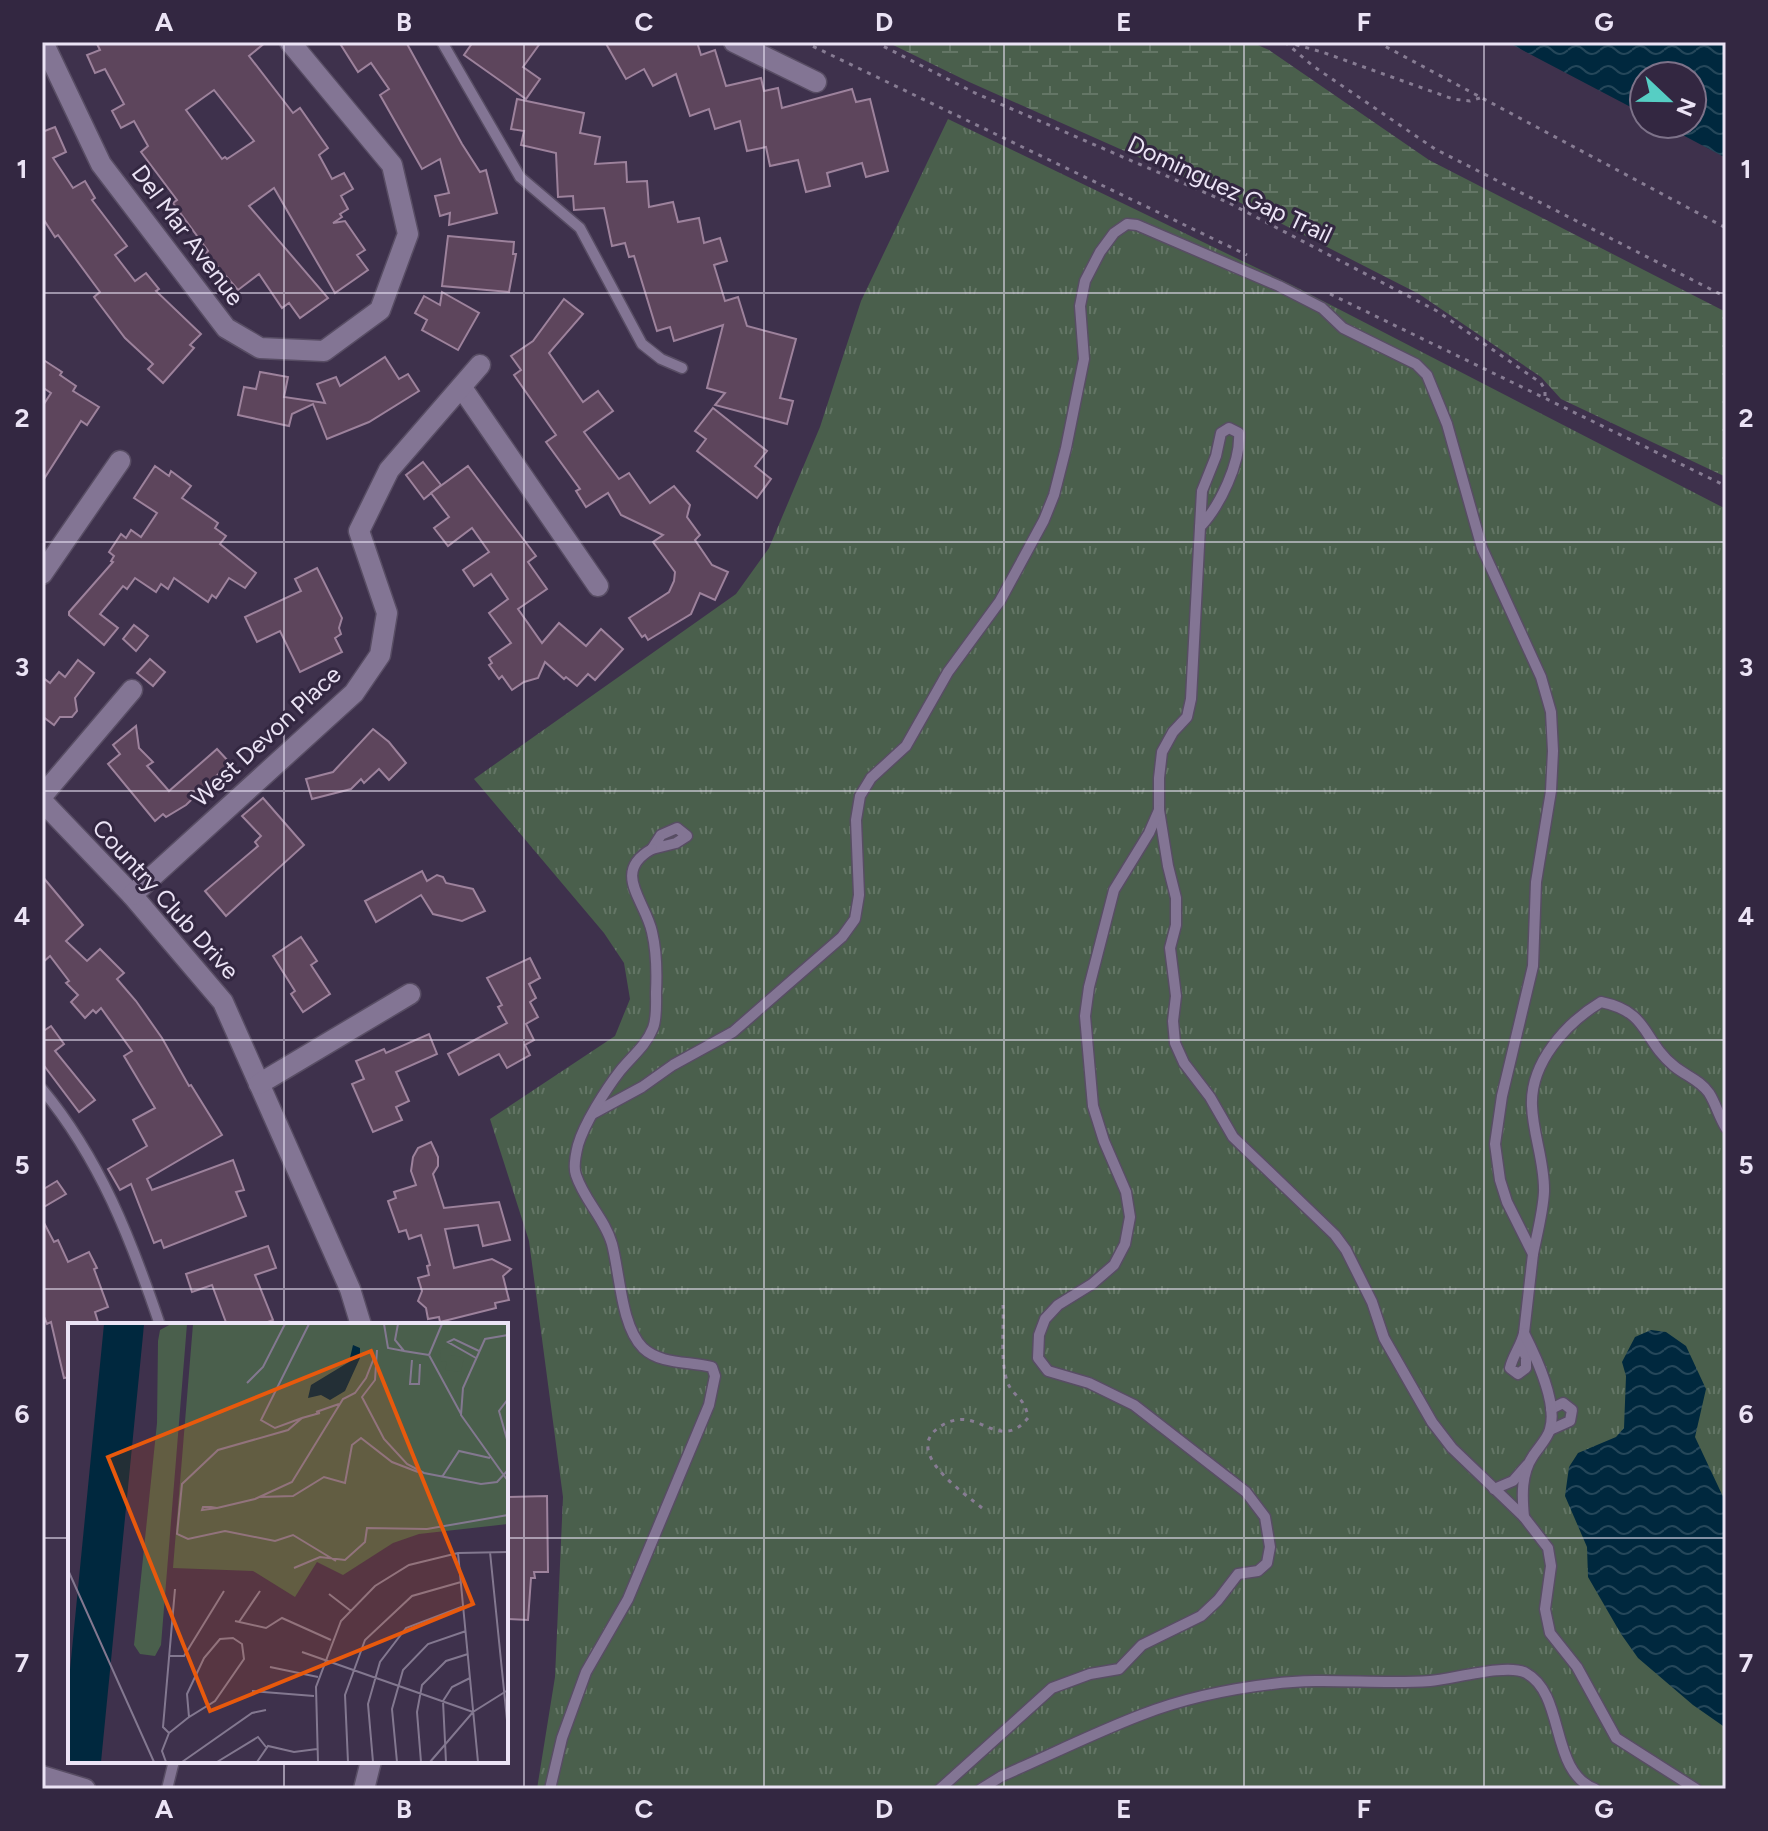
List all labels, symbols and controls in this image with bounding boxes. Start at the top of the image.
text: A [155,6,174,38]
text: B [396,6,412,38]
text: C [635,6,654,38]
text: D [875,6,893,38]
text: E [1116,6,1132,38]
text: F [1357,6,1371,38]
text: G [1594,6,1614,38]
north arrow [1628,60,1708,140]
text: N [1670,94,1702,120]
street label: Dominguez Gap Trail [1123,129,1337,249]
text: 1 [17,153,27,185]
text: 1 [1741,153,1751,185]
street label: Del Mar Avenue [126,159,250,311]
text: 2 [14,402,30,434]
text: 2 [1738,402,1754,434]
text: 3 [15,651,29,683]
text: 3 [1739,651,1753,683]
street label: West Devon Place [185,659,347,813]
street label: Country Club Drive [87,813,245,985]
text: 4 [14,900,30,932]
text: 4 [1738,900,1754,932]
text: 5 [14,1149,30,1181]
text: 5 [1738,1149,1754,1181]
inset map [68,1323,508,1763]
text: 6 [14,1398,30,1430]
text: 6 [1738,1398,1754,1430]
text: 7 [15,1647,29,1679]
text: 7 [1739,1647,1753,1679]
text: A [155,1793,174,1825]
text: B [396,1793,412,1825]
text: C [635,1793,654,1825]
text: D [875,1793,893,1825]
text: E [1116,1793,1132,1825]
text: F [1357,1793,1371,1825]
text: G [1594,1793,1614,1825]

